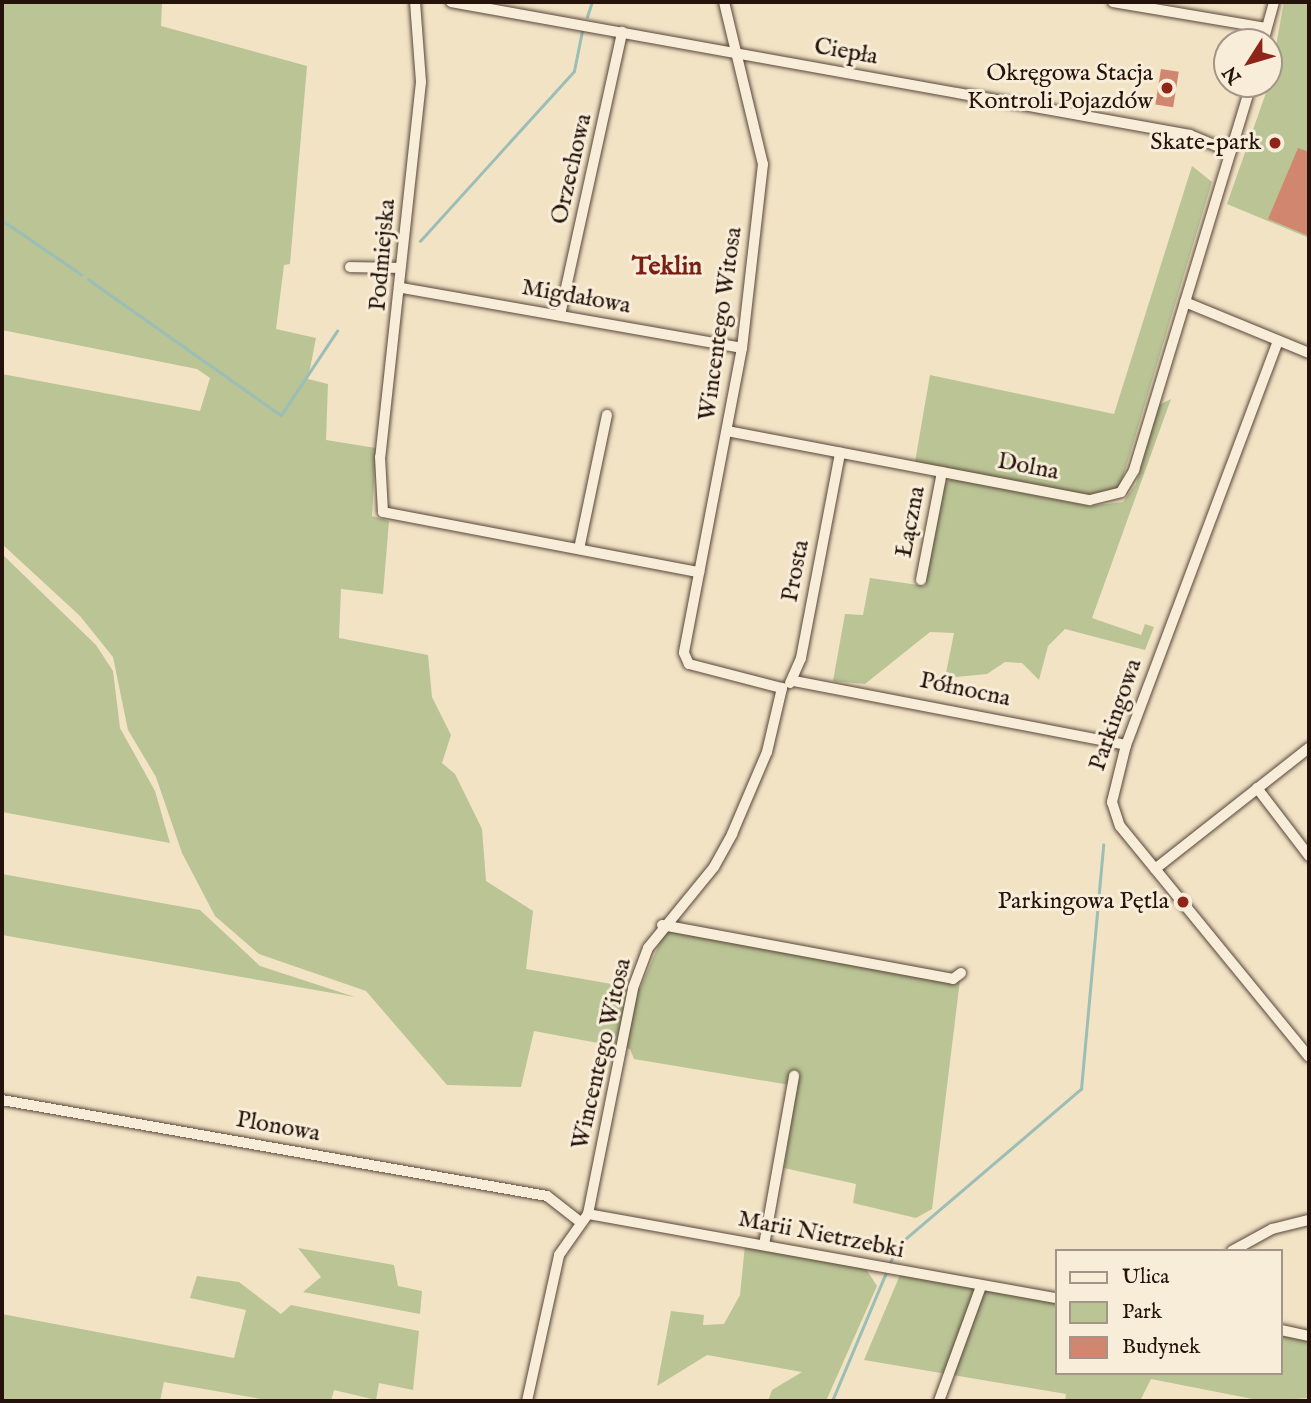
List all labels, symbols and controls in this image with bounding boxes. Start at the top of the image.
north arrow [1213,28,1283,98]
street label: Ciepła [812,32,880,72]
place label: Okręgowa Stacja Kontroli Pojazdów [967,60,1153,116]
text: N [1218,61,1247,88]
marker: Okręgowa Stacja Kontroli Pojazdów [1159,80,1175,96]
street label: Orzechowa [545,111,599,227]
place label: Skate-park [1150,129,1261,157]
marker: Skate-park [1267,135,1283,151]
street label: Podmiejska [364,198,402,312]
street label: Wincentego Witosa [693,225,749,423]
district label: Teklin [632,251,702,283]
street label: Migdałowa [519,273,633,321]
street label: Dolna [995,447,1061,487]
street label: Łączna [890,484,932,560]
street label: Prosta [776,537,816,605]
street label: Parkingowa [1083,655,1149,775]
street label: Północna [917,666,1013,714]
place label: Parkingowa Pętla [997,888,1169,916]
marker: Parkingowa Pętla [1175,894,1191,910]
street label: Wincentego Witosa [566,955,638,1153]
street label: Plonowa [234,1105,322,1149]
street label: Marii Nietrzebki [735,1205,907,1265]
legend [1056,1249,1283,1375]
text: Ulica [1122,1264,1169,1291]
text: Park [1122,1299,1162,1326]
text: Budynek [1122,1334,1200,1361]

